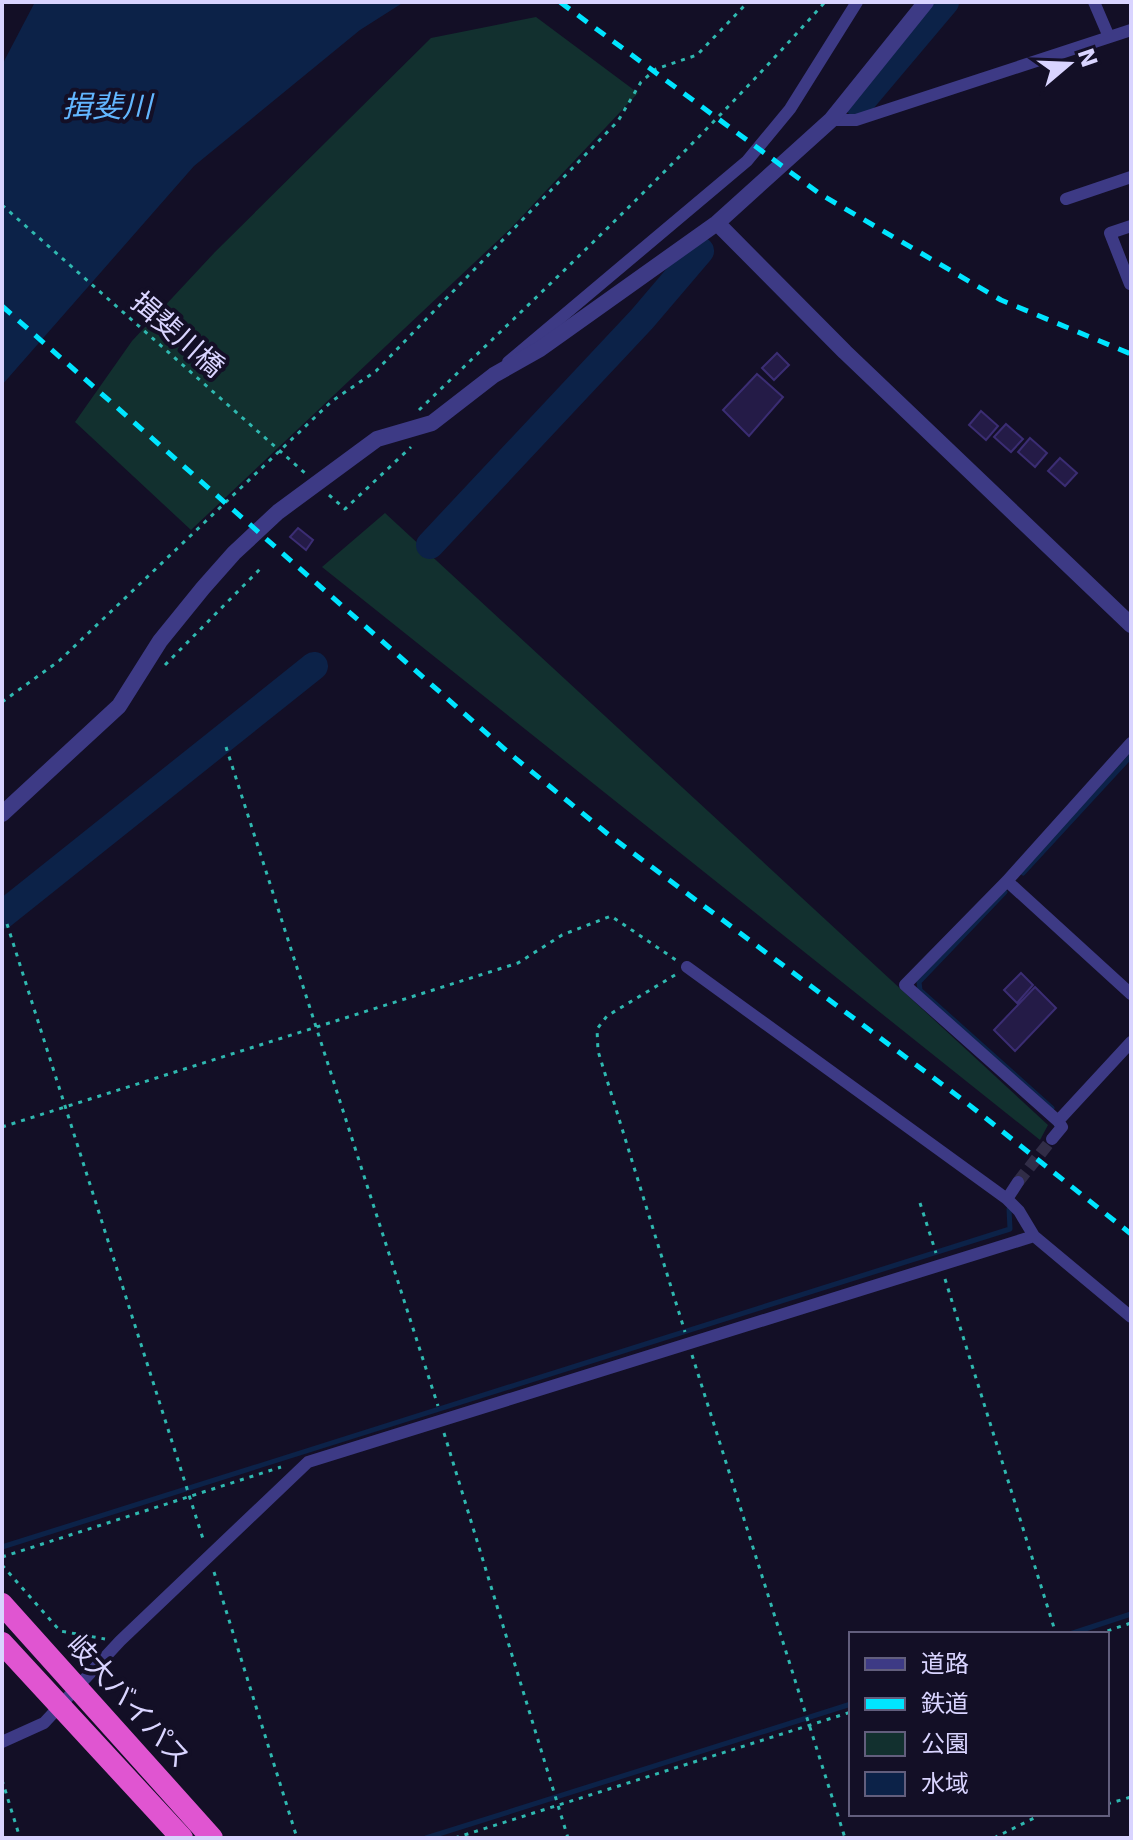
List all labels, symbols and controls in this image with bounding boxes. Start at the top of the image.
north arrow [1029,24,1109,104]
text: N [1073,45,1102,70]
water label: 揖斐川 [62,89,155,124]
street label: 揖斐川橋 [125,285,231,384]
street label: 岐大バイパス [60,1628,197,1775]
legend [849,1632,1109,1816]
text: 道路 [921,1650,969,1678]
text: 鉄道 [921,1690,969,1718]
text: 公園 [921,1730,969,1758]
text: 水域 [921,1770,969,1798]

